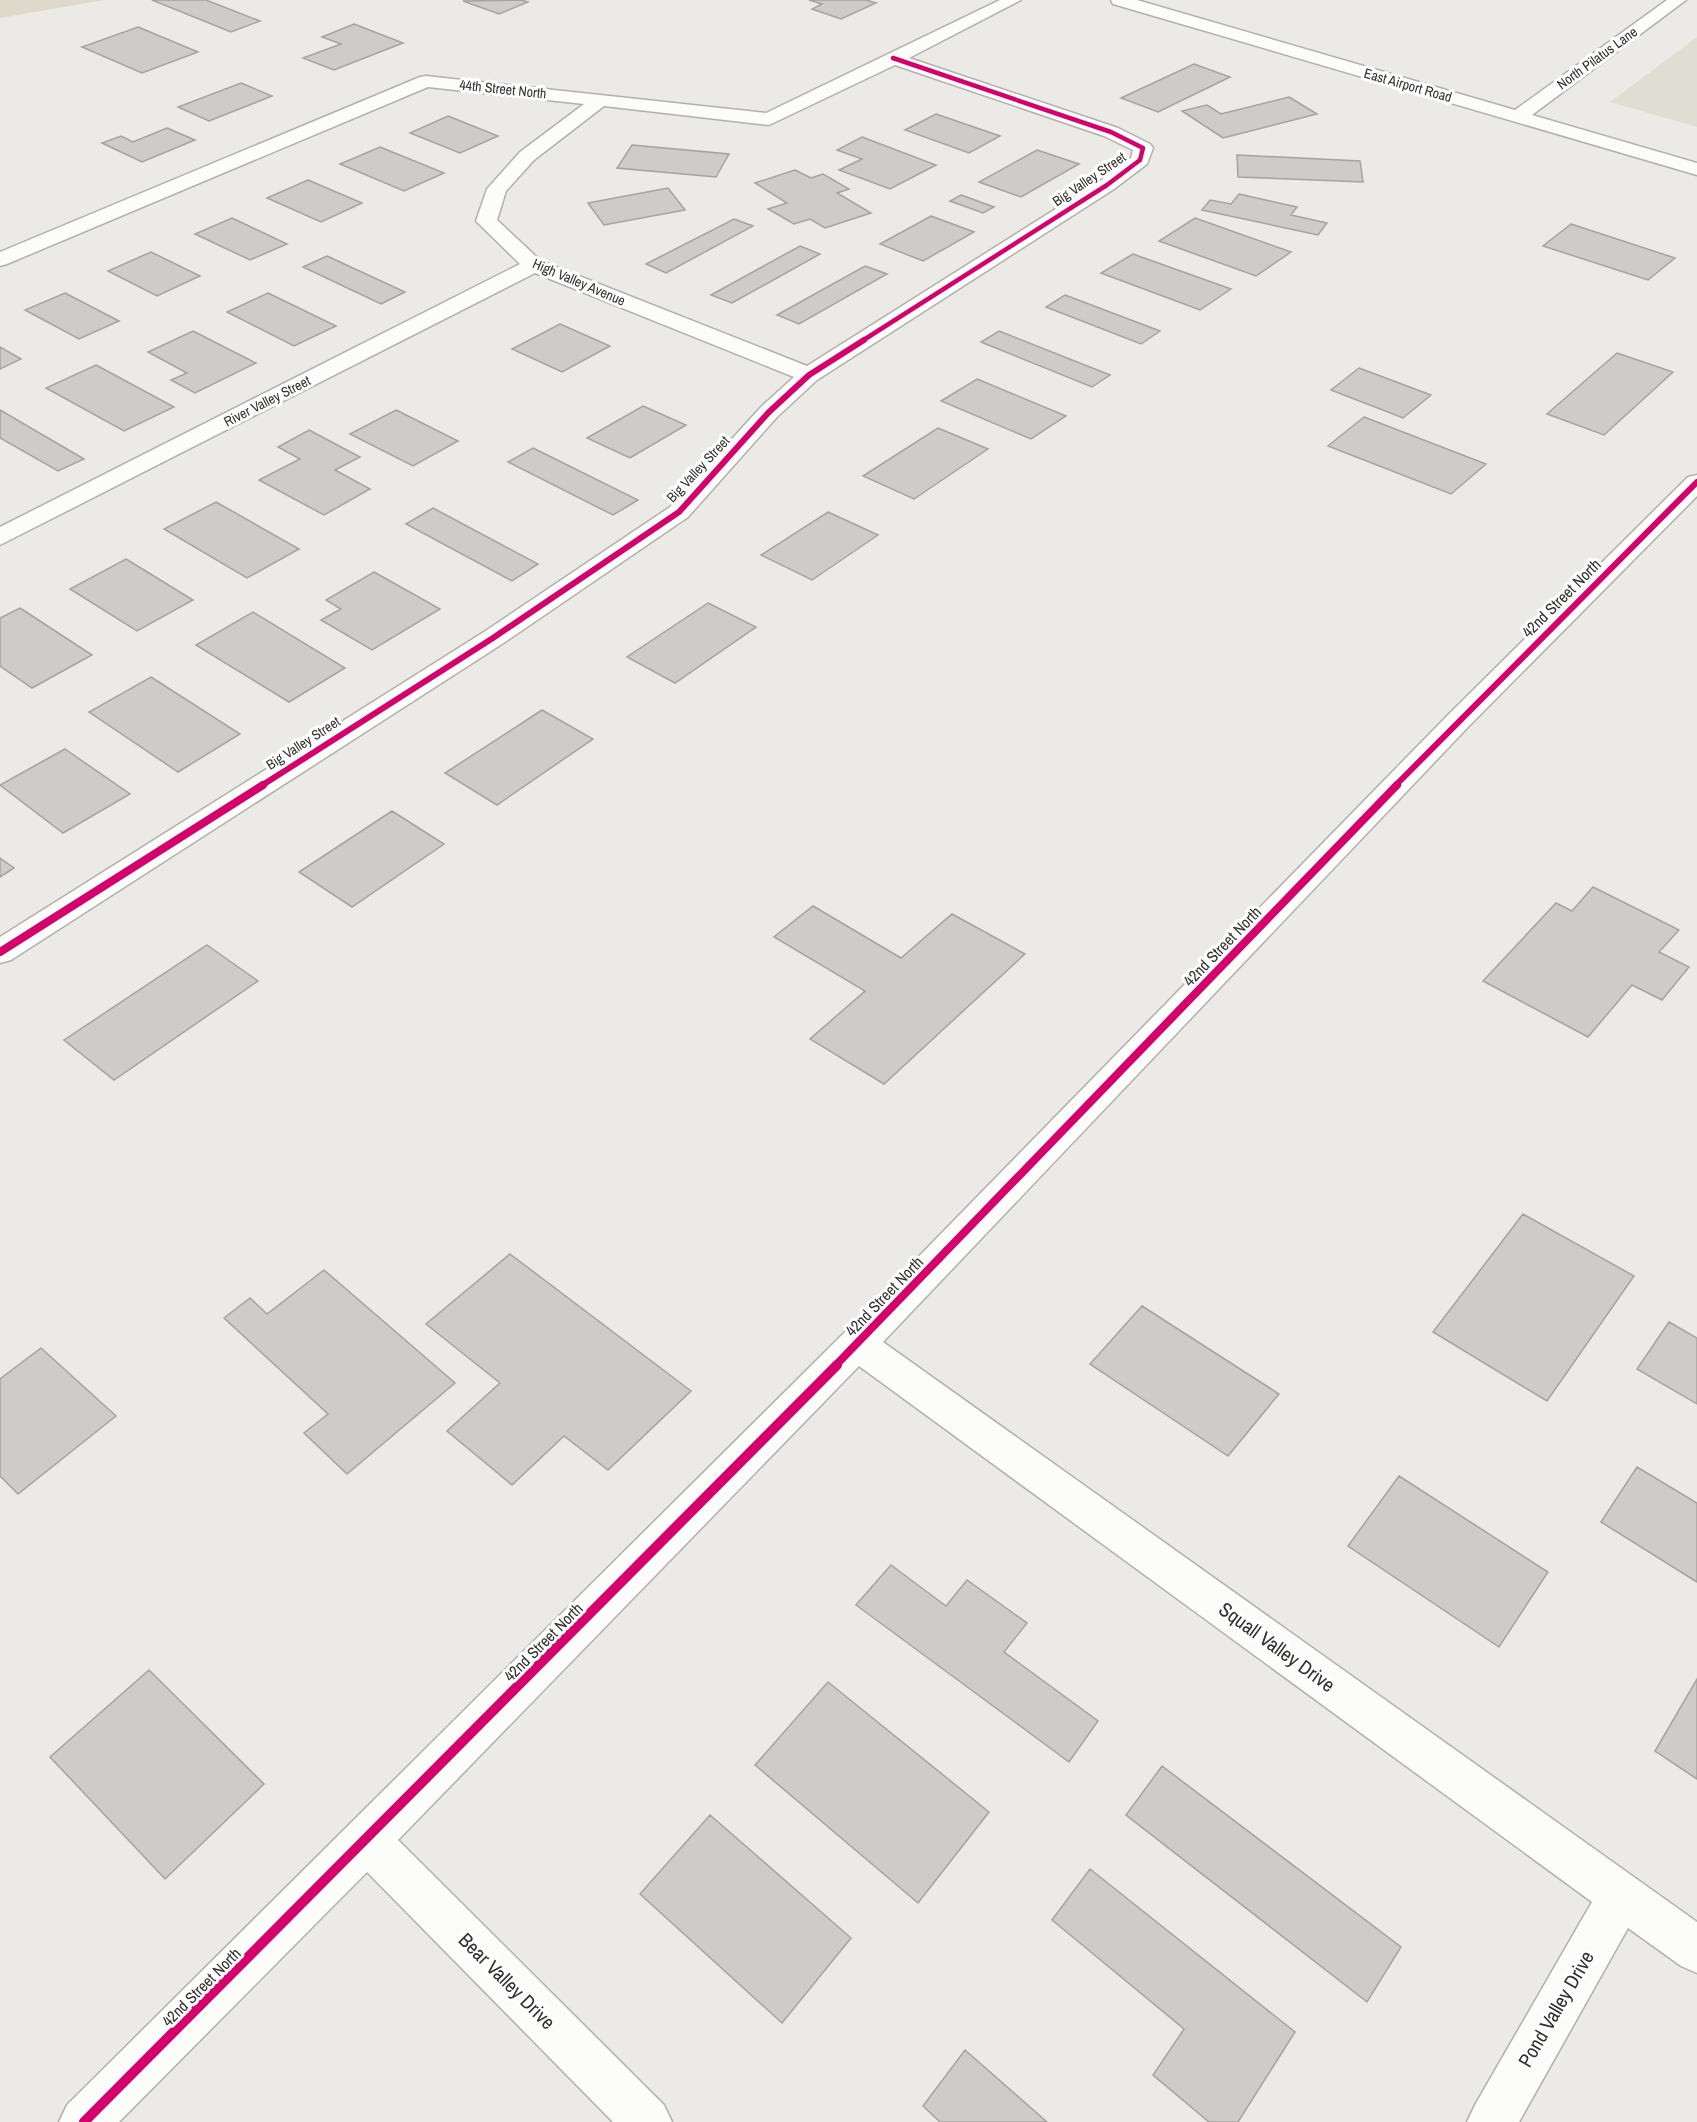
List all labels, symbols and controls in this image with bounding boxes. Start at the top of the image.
street label: North Pilatus Lane [1553,23,1641,93]
street label: East Airport Road [1362,64,1454,106]
street label: 44th Street North [459,75,547,103]
street label: Big Valley Street [1049,148,1129,210]
street label: High Valley Avenue [530,254,628,310]
street label: River Valley Street [221,371,313,431]
street label: Big Valley Street [663,432,733,506]
street label: 42nd Street North [1517,554,1605,642]
street label: Big Valley Street [263,712,343,774]
street label: 42nd Street North [1178,901,1266,991]
street label: 42nd Street North [840,1251,928,1341]
street label: Squall Valley Drive [1214,1595,1341,1698]
street label: 42nd Street North [499,1598,587,1686]
street label: Bear Valley Drive [453,1926,562,2035]
street label: 42nd Street North [157,1943,245,2031]
street label: Pond Valley Drive [1511,1946,1600,2072]

